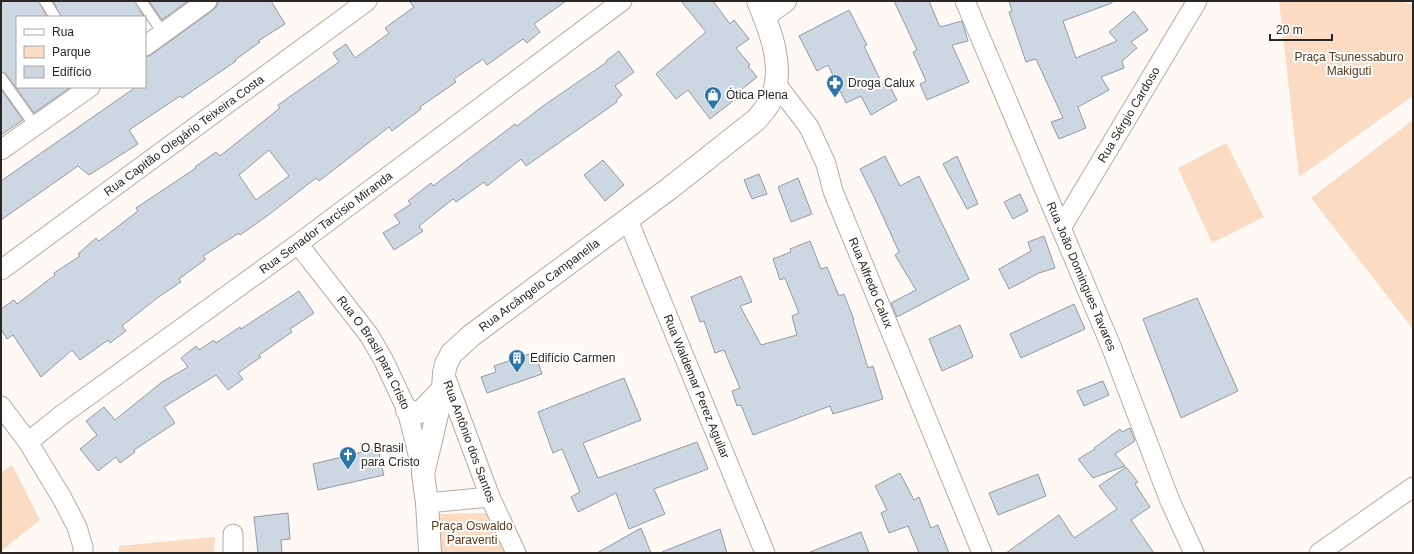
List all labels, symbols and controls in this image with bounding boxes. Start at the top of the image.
legend [16,16,146,88]
scale bar [1270,16,1332,42]
text: 20 m [1276,23,1303,37]
text: Rua [52,25,74,39]
text: Parque [52,45,91,59]
park label: Praça Tsunessaburo Makiguti [1294,50,1404,78]
street label: Rua Sérgio Cardoso [1095,64,1163,165]
text: Edifício [52,65,92,79]
street label: Rua Capitão Olegário Teixeira Costa [101,72,267,199]
pharmacy icon: Droga Calux [825,73,845,98]
place label: Droga Calux [848,76,915,90]
shop icon: Ótica Plena [703,85,723,110]
place label: Ótica Plena [726,87,788,102]
street label: Rua Senador Tarcísio Miranda [257,168,395,277]
street label: Rua João Domingues Tavares [1044,200,1119,353]
street label: Rua Alfredo Calux [846,235,896,330]
street label: Rua Arcângelo Campanella [476,236,602,334]
street label: Rua O Brasil para Cristo [334,293,413,412]
street label: Rua Waldemar Perez Aguilar [661,312,732,461]
building icon: Edifício Carmen [507,348,527,373]
place label: Edifício Carmen [530,351,615,365]
street label: Rua Antônio dos Santos [440,379,499,505]
place label: O Brasil para Cristo [361,441,420,469]
church icon: O Brasil para Cristo [338,445,358,470]
park label: Praça Oswaldo Paraventi [431,519,513,547]

